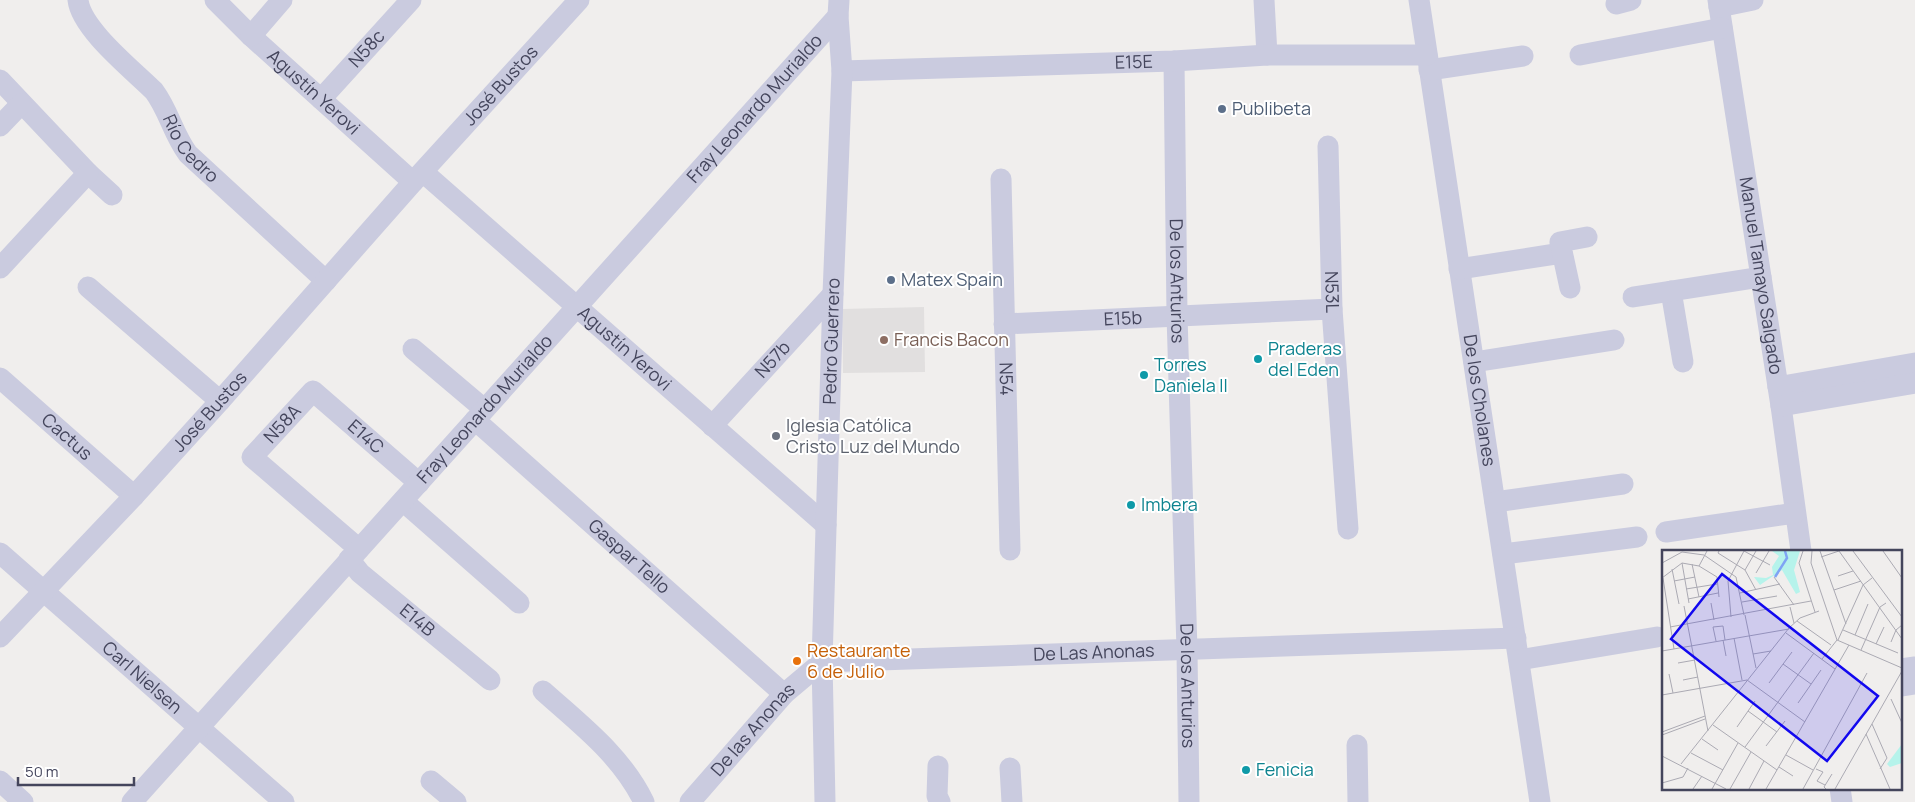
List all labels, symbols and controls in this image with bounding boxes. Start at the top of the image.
street label: N58c [343,24,389,72]
street label: Fray Leonardo Murialdo [681,28,827,187]
street label: José Bustos [457,40,543,130]
street label: Agustín Yerovi [263,43,366,140]
street label: E15E [1115,49,1153,74]
place label: Publibeta [1232,96,1311,120]
marker: Publibeta [1216,103,1228,115]
street label: Río Cedro [158,110,224,187]
street label: Manuel Tamayo Salgado [1735,175,1789,376]
street label: De los Anturios [1165,218,1191,344]
place label: Matex Spain [901,267,1003,291]
street label: N53L [1320,271,1345,313]
marker: Matex Spain [885,274,897,286]
street label: Pedro Guerrero [817,277,845,405]
street label: Agustín Yerovi [573,300,677,395]
street label: E15b [1103,305,1143,330]
place label: Francis Bacon [894,327,1009,351]
street label: Fray Leonardo Murialdo [411,329,557,488]
street label: De los Cholanes [1459,333,1502,468]
marker: Francis Bacon [878,334,890,346]
street label: N57b [749,335,795,383]
place label: Praderas del Eden [1268,336,1342,381]
place label: Torres Daniela II [1154,352,1228,397]
marker: Praderas del Eden [1252,353,1264,365]
street label: N54 [994,362,1019,396]
street label: José Bustos [167,366,252,457]
marker: Torres Daniela II [1138,369,1150,381]
street label: N58A [258,398,306,448]
street label: Cactus [37,407,98,465]
place label: Iglesia Católica Cristo Luz del Mundo [786,413,960,458]
street label: E14C [343,414,390,459]
marker: Iglesia Católica Cristo Luz del Mundo [770,430,782,442]
place label: Imbera [1141,492,1198,516]
marker: Imbera [1125,499,1137,511]
street label: Gaspar Tello [584,513,676,599]
inset map [1662,550,1902,790]
street label: E14B [395,598,441,641]
street label: De los Anturios [1175,623,1201,748]
street label: Carl Nielsen [98,635,188,718]
place label: Restaurante 6 de Julio [807,638,910,683]
street label: De Las Anonas [1033,638,1155,666]
marker: Restaurante 6 de Julio [791,655,803,667]
street label: De las Anonas [705,677,800,781]
scale bar [18,754,134,786]
place label: Fenicia [1256,757,1314,781]
text: 50 m [25,761,59,782]
marker: Fenicia [1240,764,1252,776]

